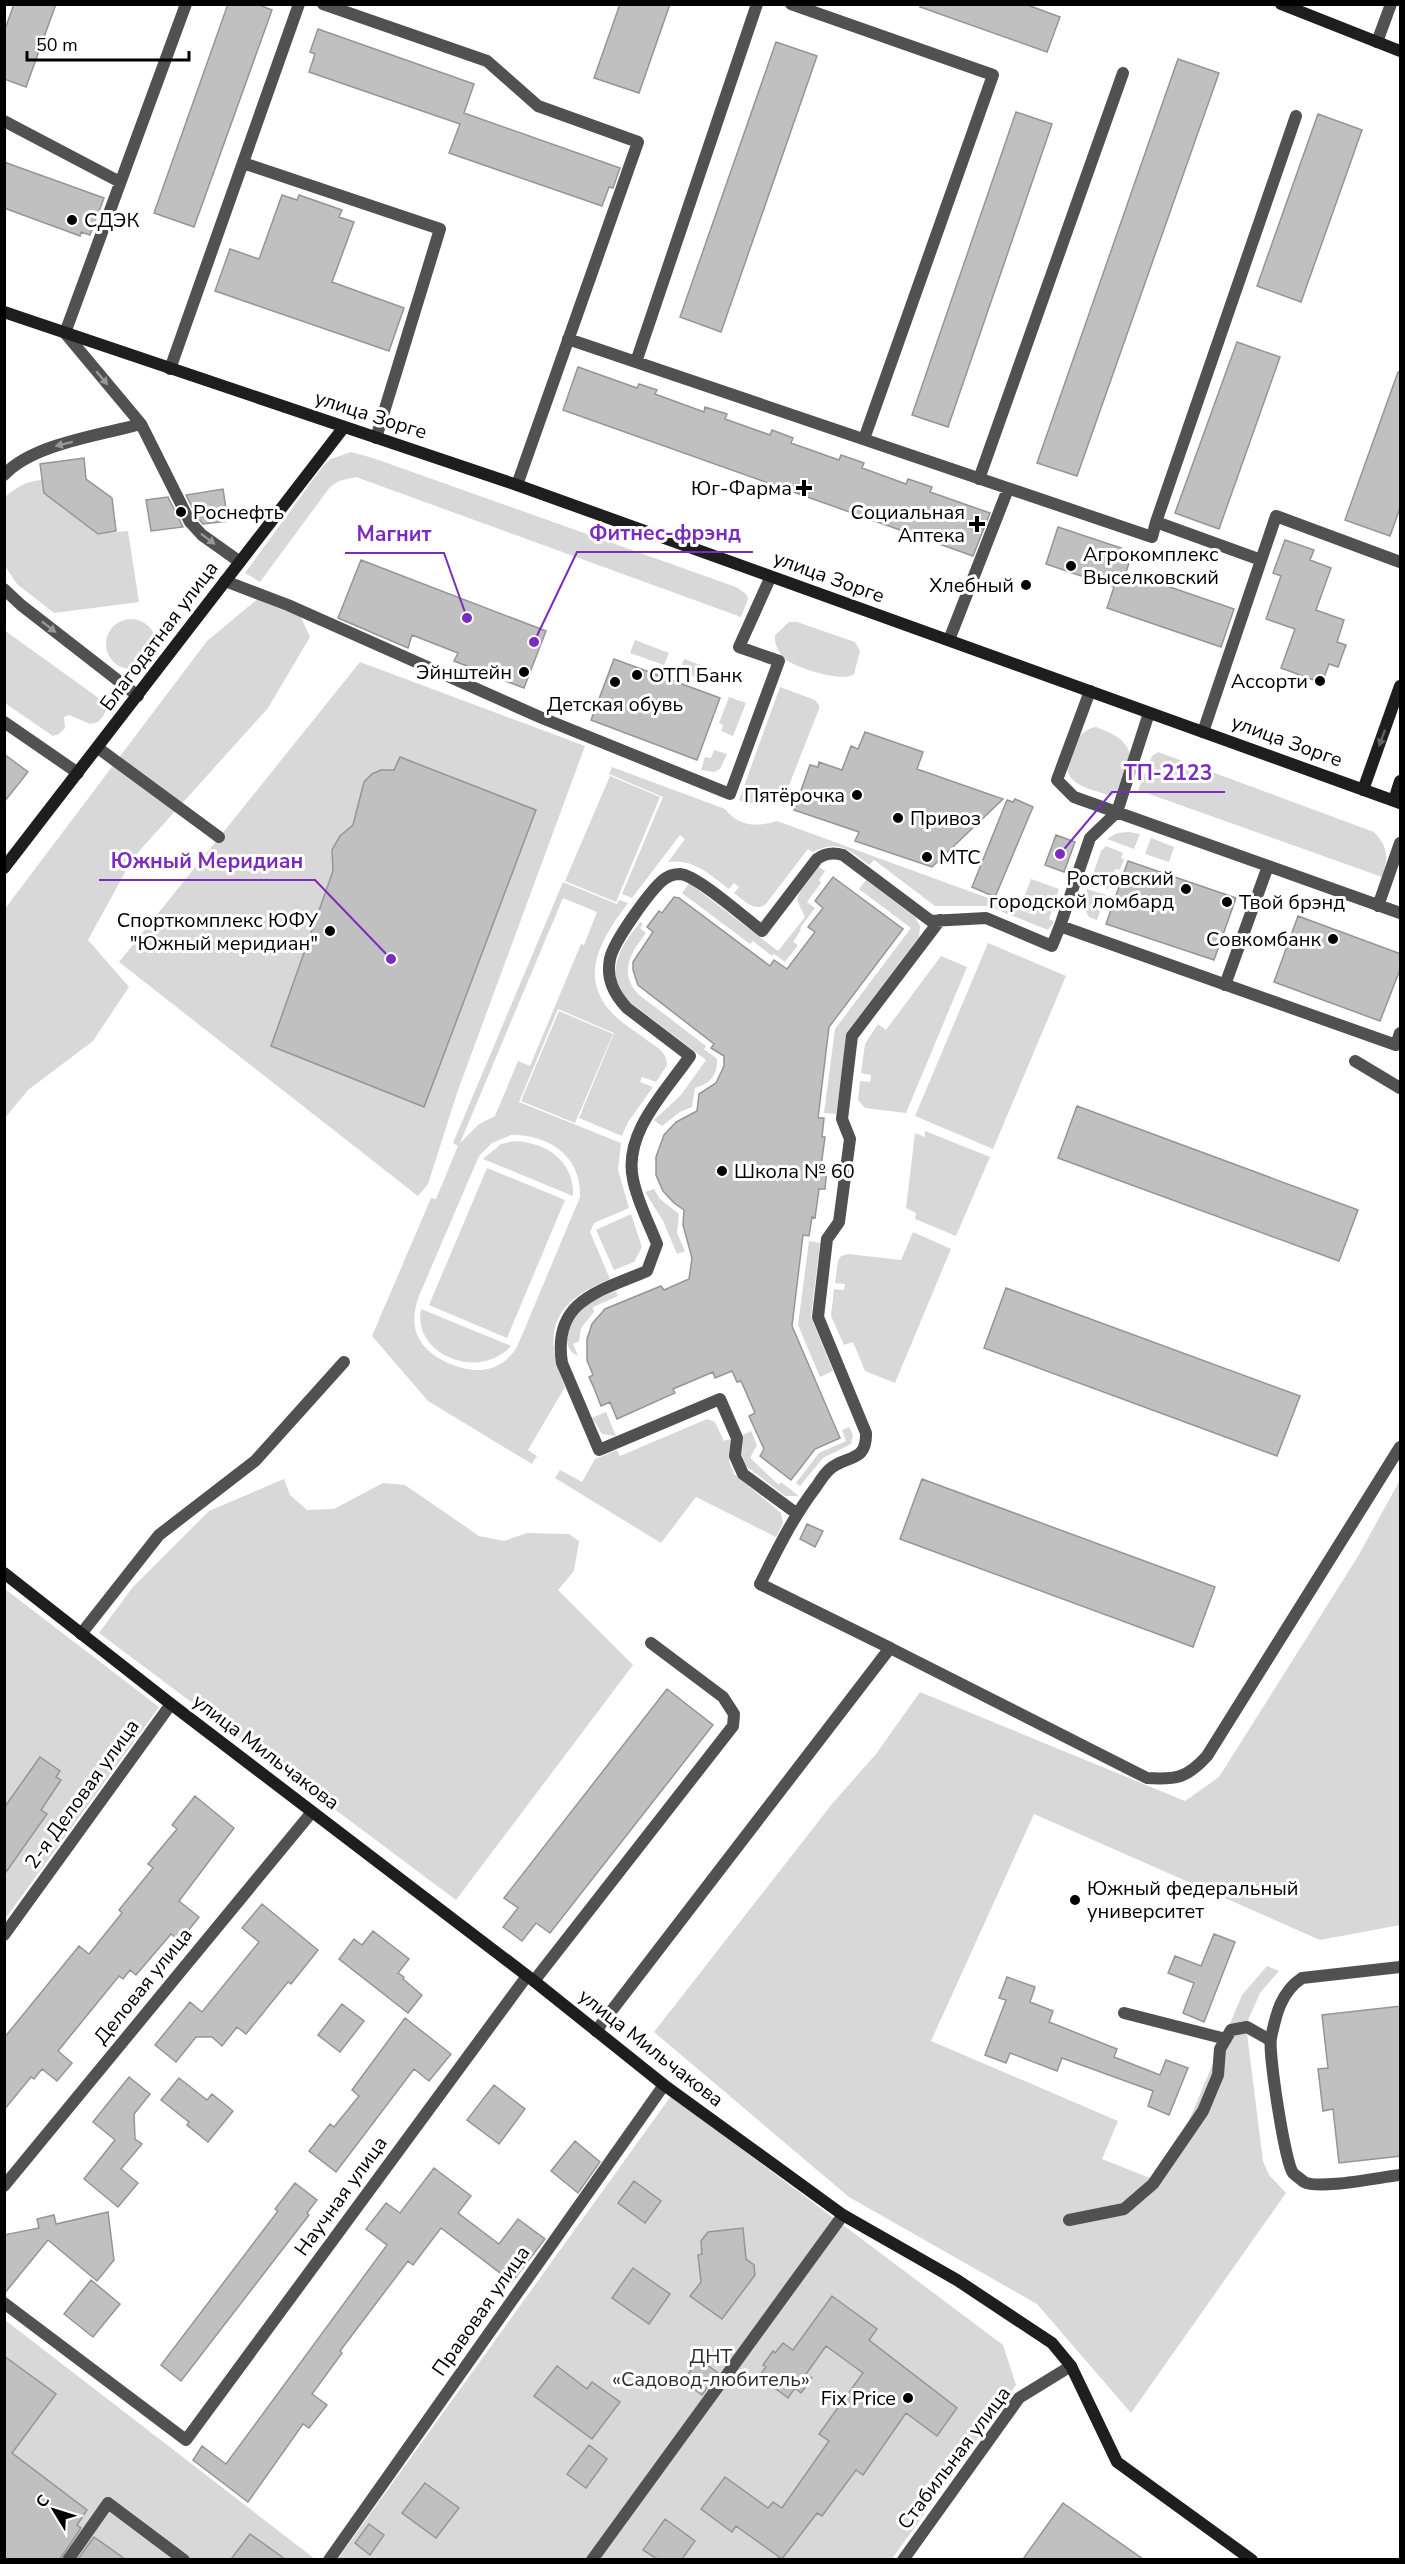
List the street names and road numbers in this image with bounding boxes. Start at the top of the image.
street label: улица Зорге [311,384,431,446]
street label: улица Зорге [770,544,888,610]
street label: Благодатная улица [94,556,224,716]
street label: улица Зорге [1228,708,1346,774]
street label: улица Мильчакова [187,1688,345,1816]
street label: 2-я Деловая улица [18,1714,146,1874]
street label: Деловая улица [88,1922,198,2050]
street label: улица Мильчакова [573,1983,729,2113]
street label: Научная улица [288,2131,394,2261]
street label: Правовая улица [426,2240,536,2382]
street label: Стабильная улица [891,2381,1017,2535]

